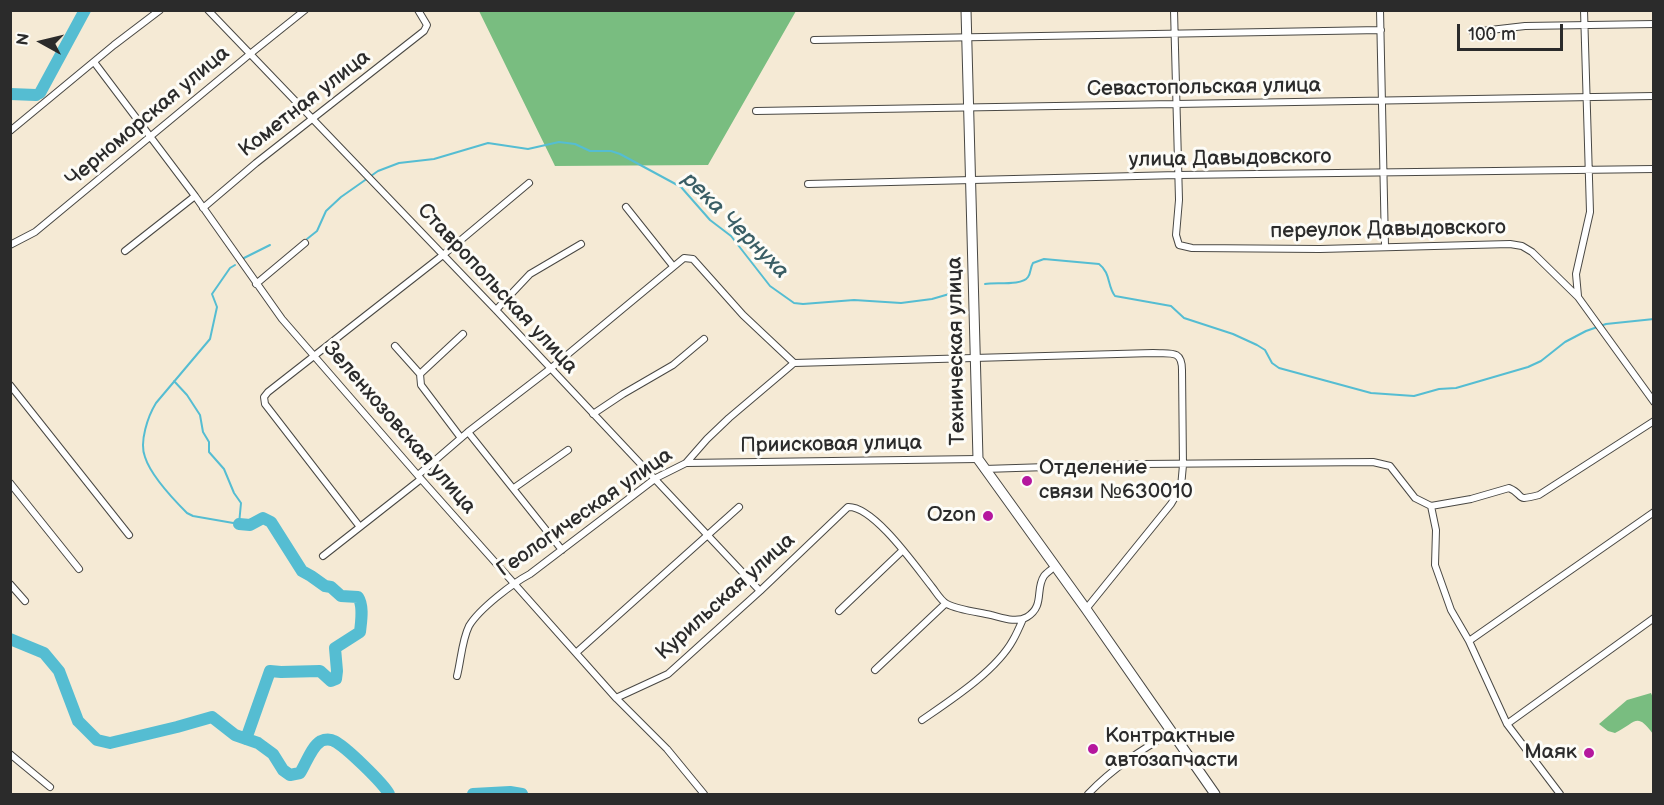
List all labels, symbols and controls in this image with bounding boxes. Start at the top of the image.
north arrow [12,12,72,72]
scale bar [1460,12,1566,50]
text: 100 m [1468,24,1516,45]
text: N [13,32,34,47]
street label: Черноморская улица [61,41,235,193]
street label: Кометная улица [234,45,376,163]
street label: Севастопольская улица [1087,73,1321,103]
street label: улица Давыдовского [1129,145,1331,173]
water label: река Чернуха [676,167,794,285]
street label: Ставропольская улица [411,199,583,379]
street label: переулок Давыдовского [1270,215,1506,245]
street label: Техническая улица [943,257,971,445]
street label: Зеленхозовская улица [317,337,481,519]
street label: Приисковая улица [740,431,922,459]
street label: Геологическая улица [492,443,678,583]
place label: Отделение связи №630010 [1039,456,1193,506]
marker: Отделение связи №630010 [1020,474,1034,488]
place label: Ozon [927,503,976,529]
marker: Ozon [981,509,995,523]
street label: Курильская улица [651,528,801,666]
place label: Контрактные автозапчасти [1105,724,1238,774]
place label: Маяк [1524,740,1577,766]
marker: Контрактные автозапчасти [1086,742,1100,756]
marker: Маяк [1582,746,1596,760]

